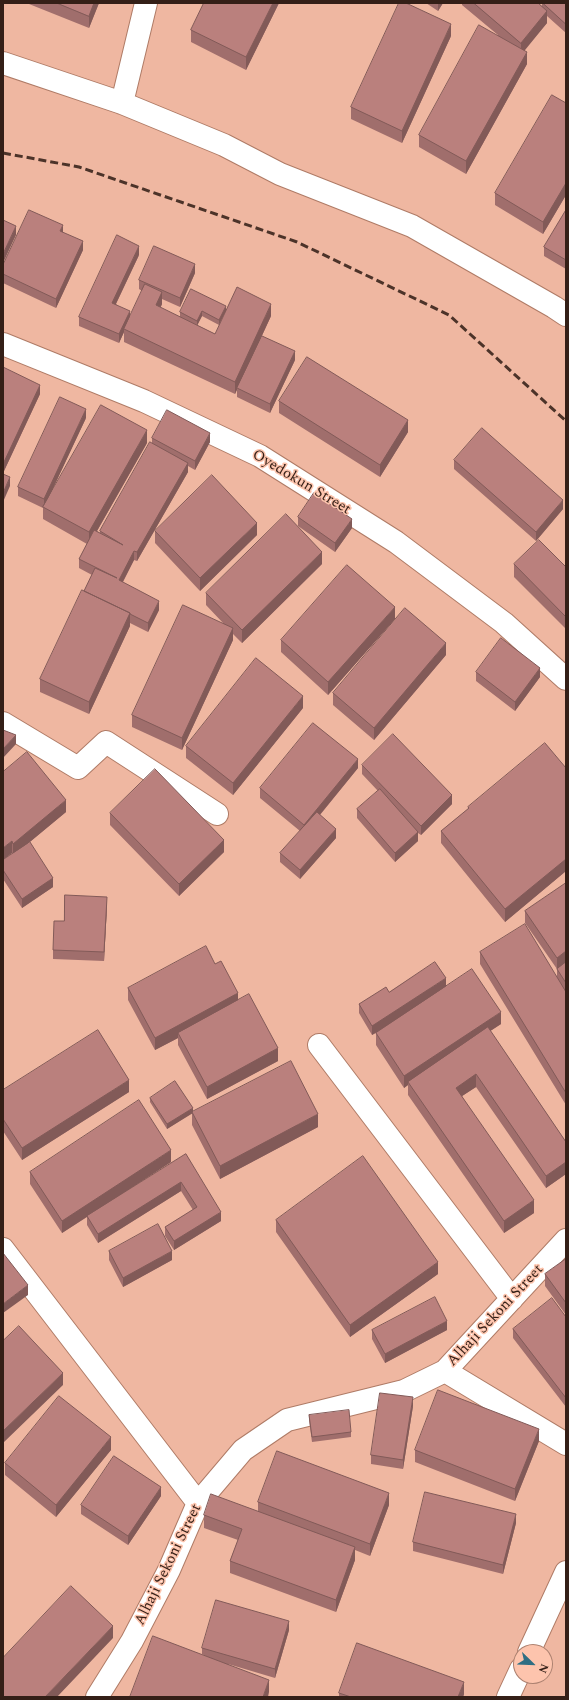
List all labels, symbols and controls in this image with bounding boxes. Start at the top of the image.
street label: Oyedokun Street [248,446,354,520]
street label: Alhaji Sekoni Street [444,1261,548,1371]
street label: Alhaji Sekoni Street [132,1501,206,1629]
north arrow [513,1644,553,1684]
text: N [534,1661,553,1676]

